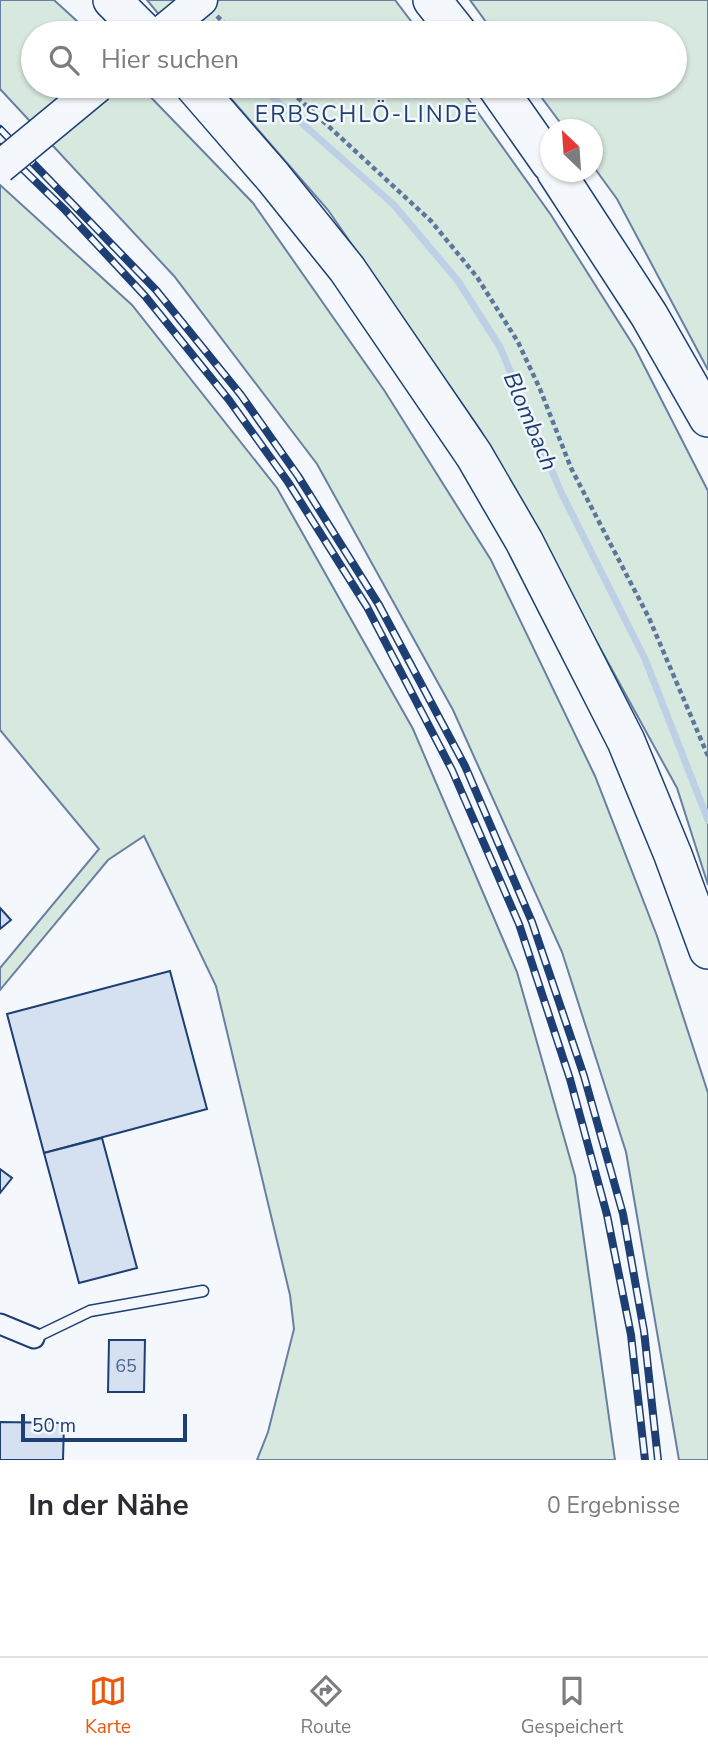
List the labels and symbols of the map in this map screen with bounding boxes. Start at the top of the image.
district label: ERBSCHLÖ-LINDE [255,99,479,130]
north arrow [540,119,603,182]
water label: Blombach [496,367,565,475]
house number: 65 [115,1354,137,1378]
scale bar [21,1411,187,1443]

